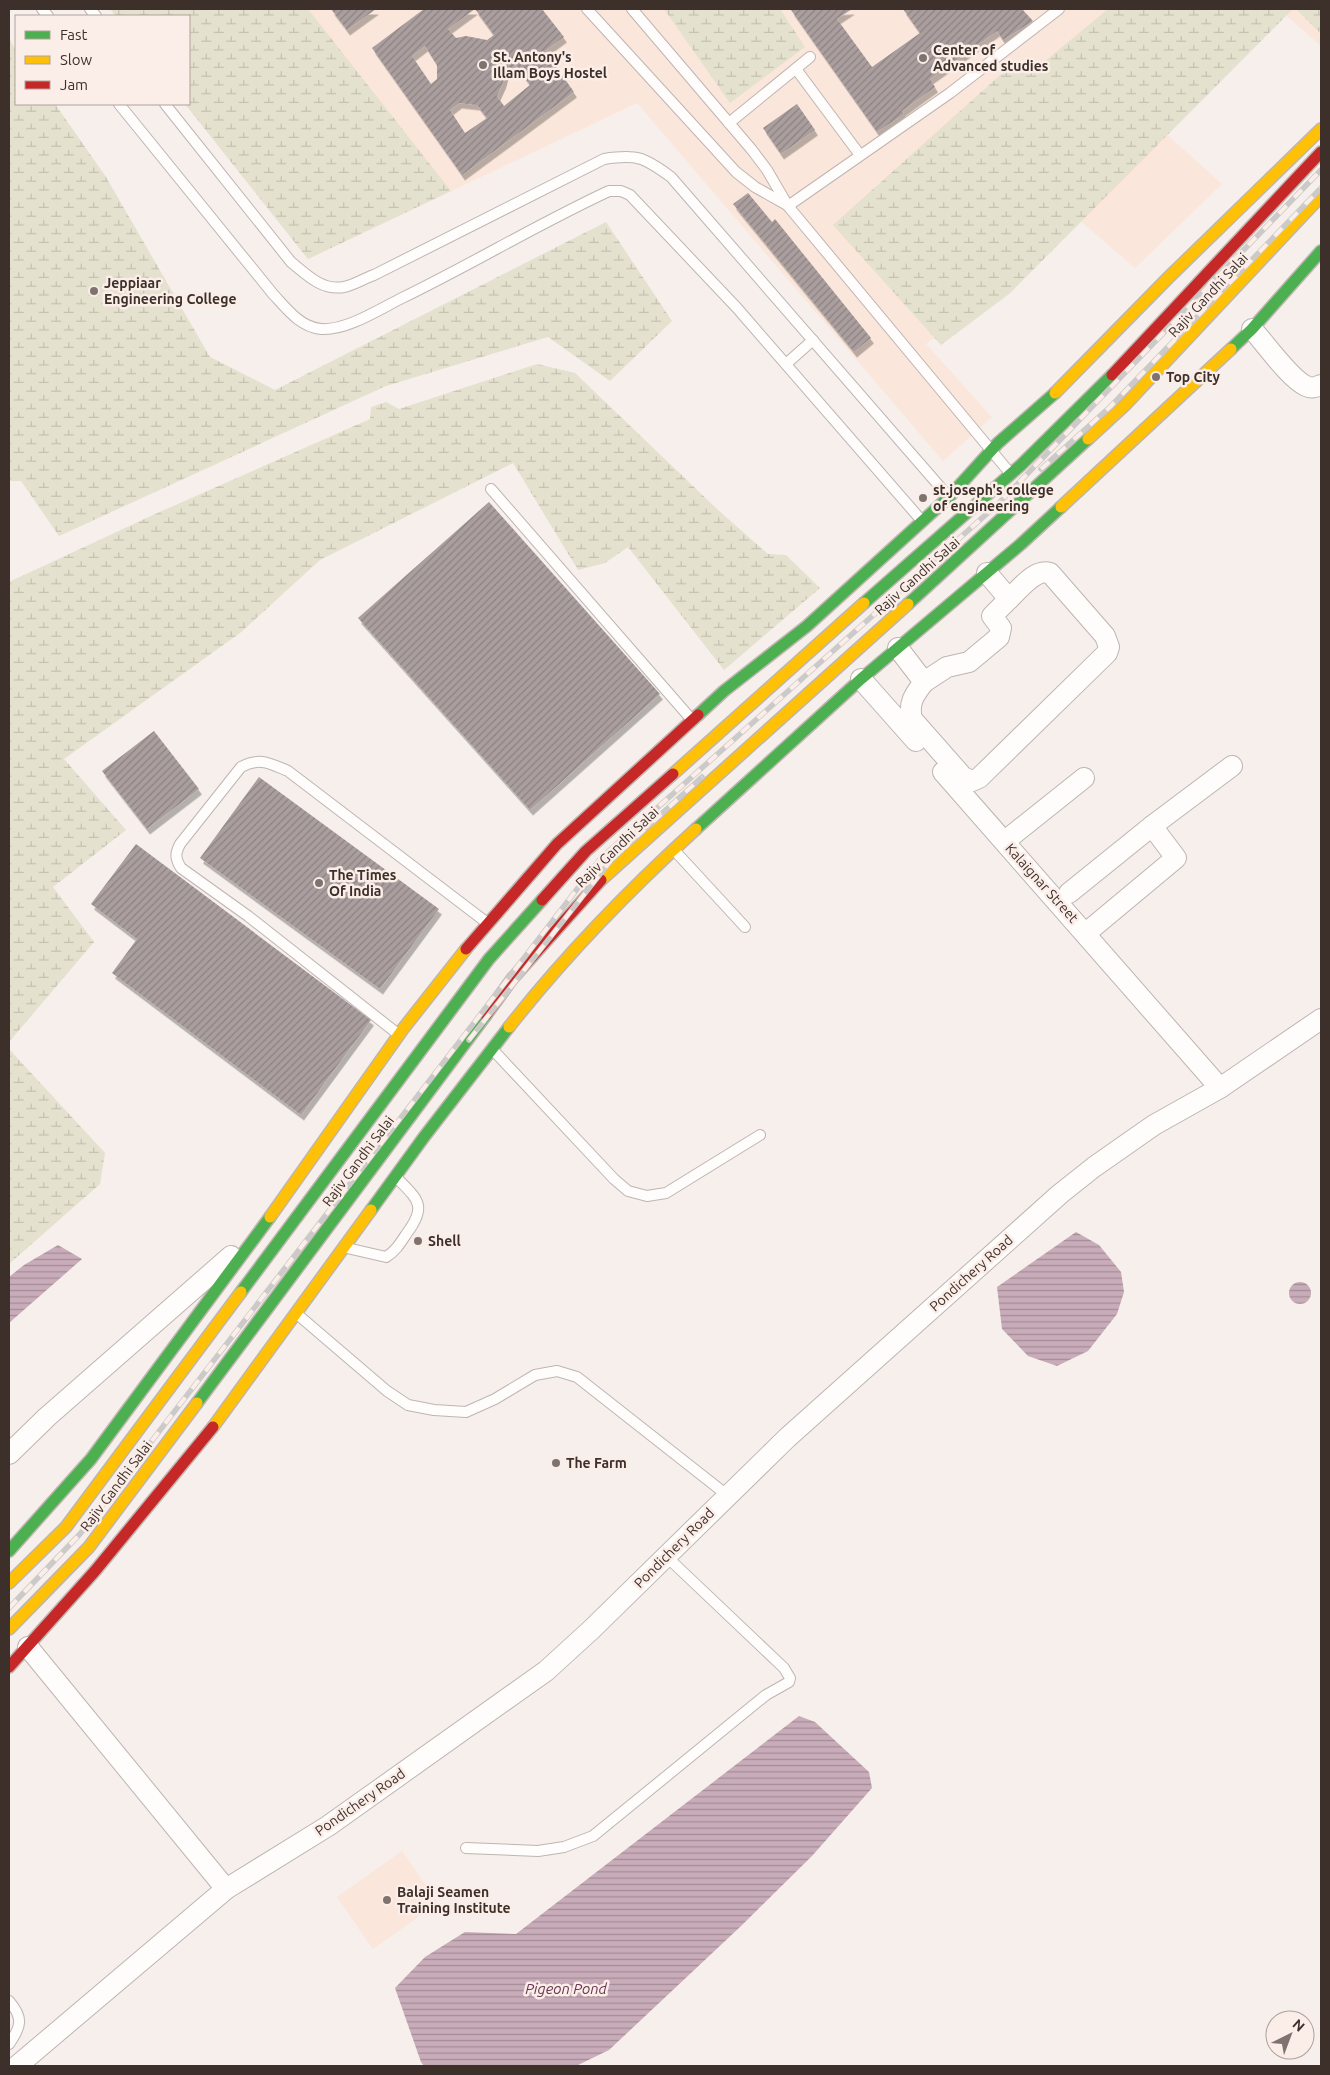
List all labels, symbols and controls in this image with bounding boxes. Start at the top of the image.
legend [15,15,190,105]
text: Fast [60,26,88,43]
place label: Center of Advanced studies [933,42,1049,74]
place label: St. Antony's Illam Boys Hostel [493,49,607,81]
text: Slow [60,51,93,68]
marker: Center of Advanced studies [917,52,929,64]
marker: St. Antony's Illam Boys Hostel [477,59,489,71]
text: Jam [60,76,88,93]
street label: Rajiv Gandhi Salai [1165,250,1251,340]
place label: Jeppiaar Engineering College [104,275,236,307]
marker: Jeppiaar Engineering College [88,285,100,297]
place label: Top City [1166,369,1221,385]
marker: Top City [1150,371,1162,383]
place label: st.joseph's college of engineering [933,482,1054,514]
marker: st.joseph's college of engineering [917,492,929,504]
street label: Rajiv Gandhi Salai [871,534,963,618]
street label: Rajiv Gandhi Salai [572,803,662,891]
street label: Kalaignar Street [1002,840,1082,926]
place label: The Times Of India [329,867,397,899]
marker: The Times Of India [313,877,325,889]
street label: Rajiv Gandhi Salai [319,1113,397,1209]
street label: Pondichery Road [926,1232,1016,1314]
place label: Shell [428,1233,461,1249]
marker: Shell [412,1235,424,1247]
street label: Rajiv Gandhi Salai [77,1438,155,1534]
place label: The Farm [566,1455,627,1471]
marker: The Farm [550,1457,562,1469]
street label: Pondichery Road [631,1505,717,1591]
street label: Pondichery Road [312,1765,408,1839]
place label: Balaji Seamen Training Institute [397,1884,511,1916]
marker: Balaji Seamen Training Institute [381,1894,393,1906]
water label: Pigeon Pond [525,1980,608,1997]
north arrow [1265,2010,1315,2060]
text: N [1289,2016,1308,2035]

